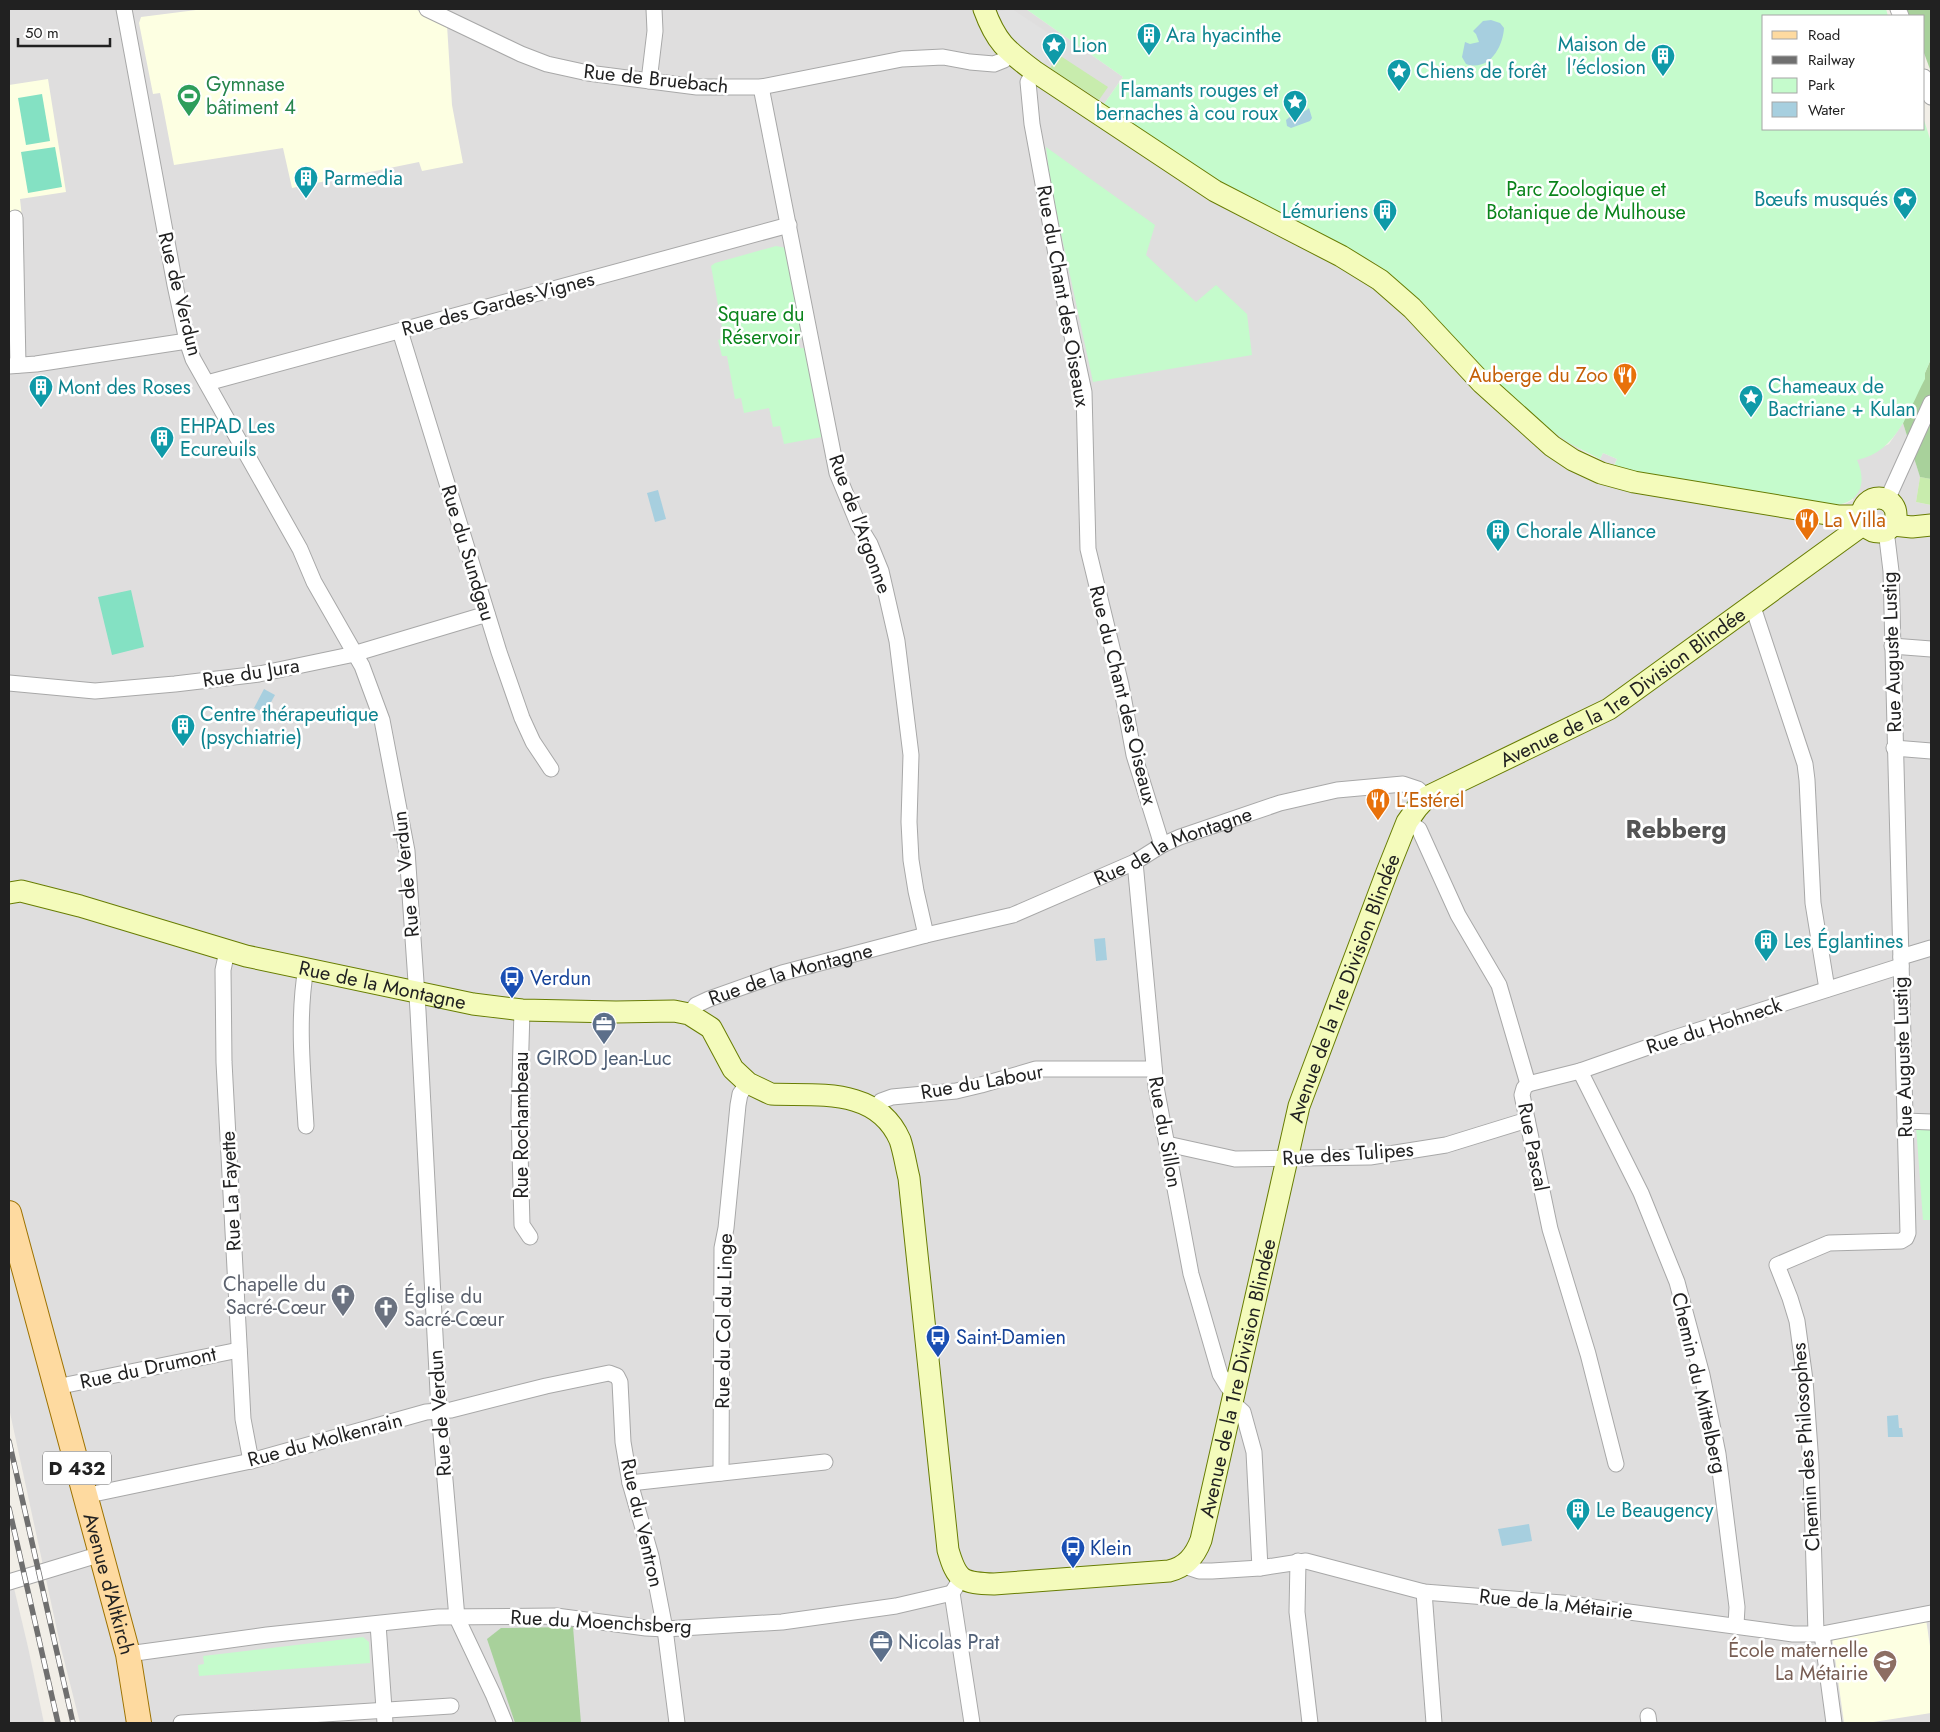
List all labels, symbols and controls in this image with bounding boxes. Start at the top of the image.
scale bar [18,15,110,47]
legend [1762,15,1925,130]
place label: Ara hyacinthe [1166,21,1281,50]
text: 50 m [25,22,59,44]
building icon: Ara hyacinthe [1136,22,1162,56]
text: Road [1808,24,1840,46]
place label: Maison de l'éclosion [1558,30,1646,82]
place label: Lion [1072,31,1108,60]
place icon: Lion [1041,32,1067,66]
building icon: Maison de l'éclosion [1650,43,1676,77]
text: Railway [1808,49,1855,71]
street label: Rue de Bruebach [582,57,730,101]
place label: Chiens de forêt [1416,57,1546,86]
place icon: Chiens de forêt [1386,58,1412,92]
place label: Gymnase bâtiment 4 [206,70,296,122]
text: Park [1808,74,1835,96]
place label: Flamants rouges et bernaches à cou roux [1096,76,1279,128]
sports icon: Gymnase bâtiment 4 [176,83,202,117]
place icon: Flamants rouges et bernaches à cou roux [1282,89,1308,123]
text: Water [1808,99,1846,121]
place label: Parmedia [324,164,403,193]
building icon: Parmedia [293,165,319,199]
park label: Parc Zoologique et Botanique de Mulhouse [1486,175,1686,227]
street label: Rue du Chant des Oiseaux [1029,183,1097,410]
place label: Bœufs musqués [1754,185,1888,214]
place icon: Bœufs musqués [1892,186,1918,220]
place label: Lémuriens [1282,197,1368,226]
building icon: Lémuriens [1372,198,1398,232]
street label: Rue de Verdun [151,229,209,359]
street label: Rue des Gardes-Vignes [398,264,598,344]
park label: Square du Réservoir [717,300,805,352]
place label: Auberge du Zoo [1469,361,1608,390]
restaurant icon: Auberge du Zoo [1612,362,1638,396]
place label: Chameaux de Bactriane + Kulan [1768,372,1916,424]
place label: Mont des Roses [58,373,191,402]
building icon: Mont des Roses [28,374,54,408]
place icon: Chameaux de Bactriane + Kulan [1738,384,1764,418]
place label: EHPAD Les Ecureuils [180,412,275,464]
building icon: EHPAD Les Ecureuils [149,425,175,459]
street label: Rue de l'Argonne [821,450,899,598]
street label: Rue du Sundgau [434,481,502,625]
place label: La Villa [1824,506,1886,535]
restaurant icon: La Villa [1794,507,1820,541]
place label: Chorale Alliance [1516,517,1656,546]
building icon: Chorale Alliance [1485,518,1511,552]
street label: Rue Auguste Lustig [1875,571,1909,733]
street label: Rue du Chant des Oiseaux [1082,582,1164,808]
street label: Avenue de la 1re Division Blindée [1495,600,1751,774]
street label: Rue du Jura [200,651,302,695]
place label: Centre thérapeutique (psychiatrie) [200,700,379,752]
building icon: Centre thérapeutique (psychiatrie) [170,713,196,747]
place label: L’Estérel [1396,786,1464,815]
restaurant icon: L’Estérel [1365,787,1391,821]
street label: Rue de la Montagne [1089,799,1256,893]
street label: Rue de Verdun [385,809,427,939]
district label: Rebberg [1626,811,1726,847]
street label: Avenue de la 1re Division Blindée [1281,849,1407,1125]
place label: Les Églantines [1784,927,1903,956]
building icon: Les Églantines [1753,928,1779,962]
street label: Rue de la Montagne [704,935,876,1013]
street label: Rue de la Montagne [296,953,469,1017]
place label: Verdun [530,964,591,993]
bus stop icon: Verdun [499,965,525,999]
street label: Rue Auguste Lustig [1886,976,1920,1138]
street label: Rue du Hohneck [1643,990,1786,1062]
office icon: GIROD Jean-Luc [591,1011,617,1045]
place label: GIROD Jean-Luc [536,1044,672,1073]
street label: Rue Rochambeau [507,1051,536,1199]
street label: Rue du Labour [918,1057,1046,1107]
street label: Rue du Sillon [1141,1074,1189,1190]
street label: Rue Pascal [1510,1100,1556,1194]
street label: Rue La Fayette [213,1130,249,1252]
street label: Rue des Tulipes [1281,1135,1415,1173]
street label: Rue du Col du Linge [708,1233,740,1409]
street label: Avenue de la 1re Division Blindée [1192,1236,1283,1520]
place label: Chapelle du Sacré-Cœur [223,1270,326,1322]
place label: Église du Sacré-Cœur [404,1282,504,1334]
church icon: Chapelle du Sacré-Cœur [330,1283,356,1317]
street label: Chemin du Mittelberg [1664,1289,1734,1477]
church icon: Église du Sacré-Cœur [373,1295,399,1329]
place label: Saint-Damien [956,1323,1066,1352]
bus stop icon: Saint-Damien [925,1324,951,1358]
street label: Rue du Drumont [77,1339,219,1397]
street label: Chemin des Philosophes [1784,1342,1828,1552]
street label: Rue de Verdun [421,1349,459,1477]
street label: Rue du Molkenrain [244,1405,406,1475]
road number: D 432 [43,1452,111,1485]
street label: Rue du Ventron [613,1456,671,1590]
place label: Le Beaugency [1596,1496,1714,1525]
building icon: Le Beaugency [1565,1497,1591,1531]
street label: Avenue d'Altkirch [76,1510,142,1658]
place label: Klein [1090,1534,1132,1563]
bus stop icon: Klein [1060,1535,1086,1569]
street label: Rue de la Métairie [1478,1582,1634,1626]
street label: Rue du Moenchsberg [510,1603,692,1641]
place label: Nicolas Prat [898,1628,999,1657]
office icon: Nicolas Prat [868,1629,894,1663]
place label: École maternelle La Métairie [1728,1636,1868,1688]
school or university icon: École maternelle La Métairie [1872,1649,1898,1683]

